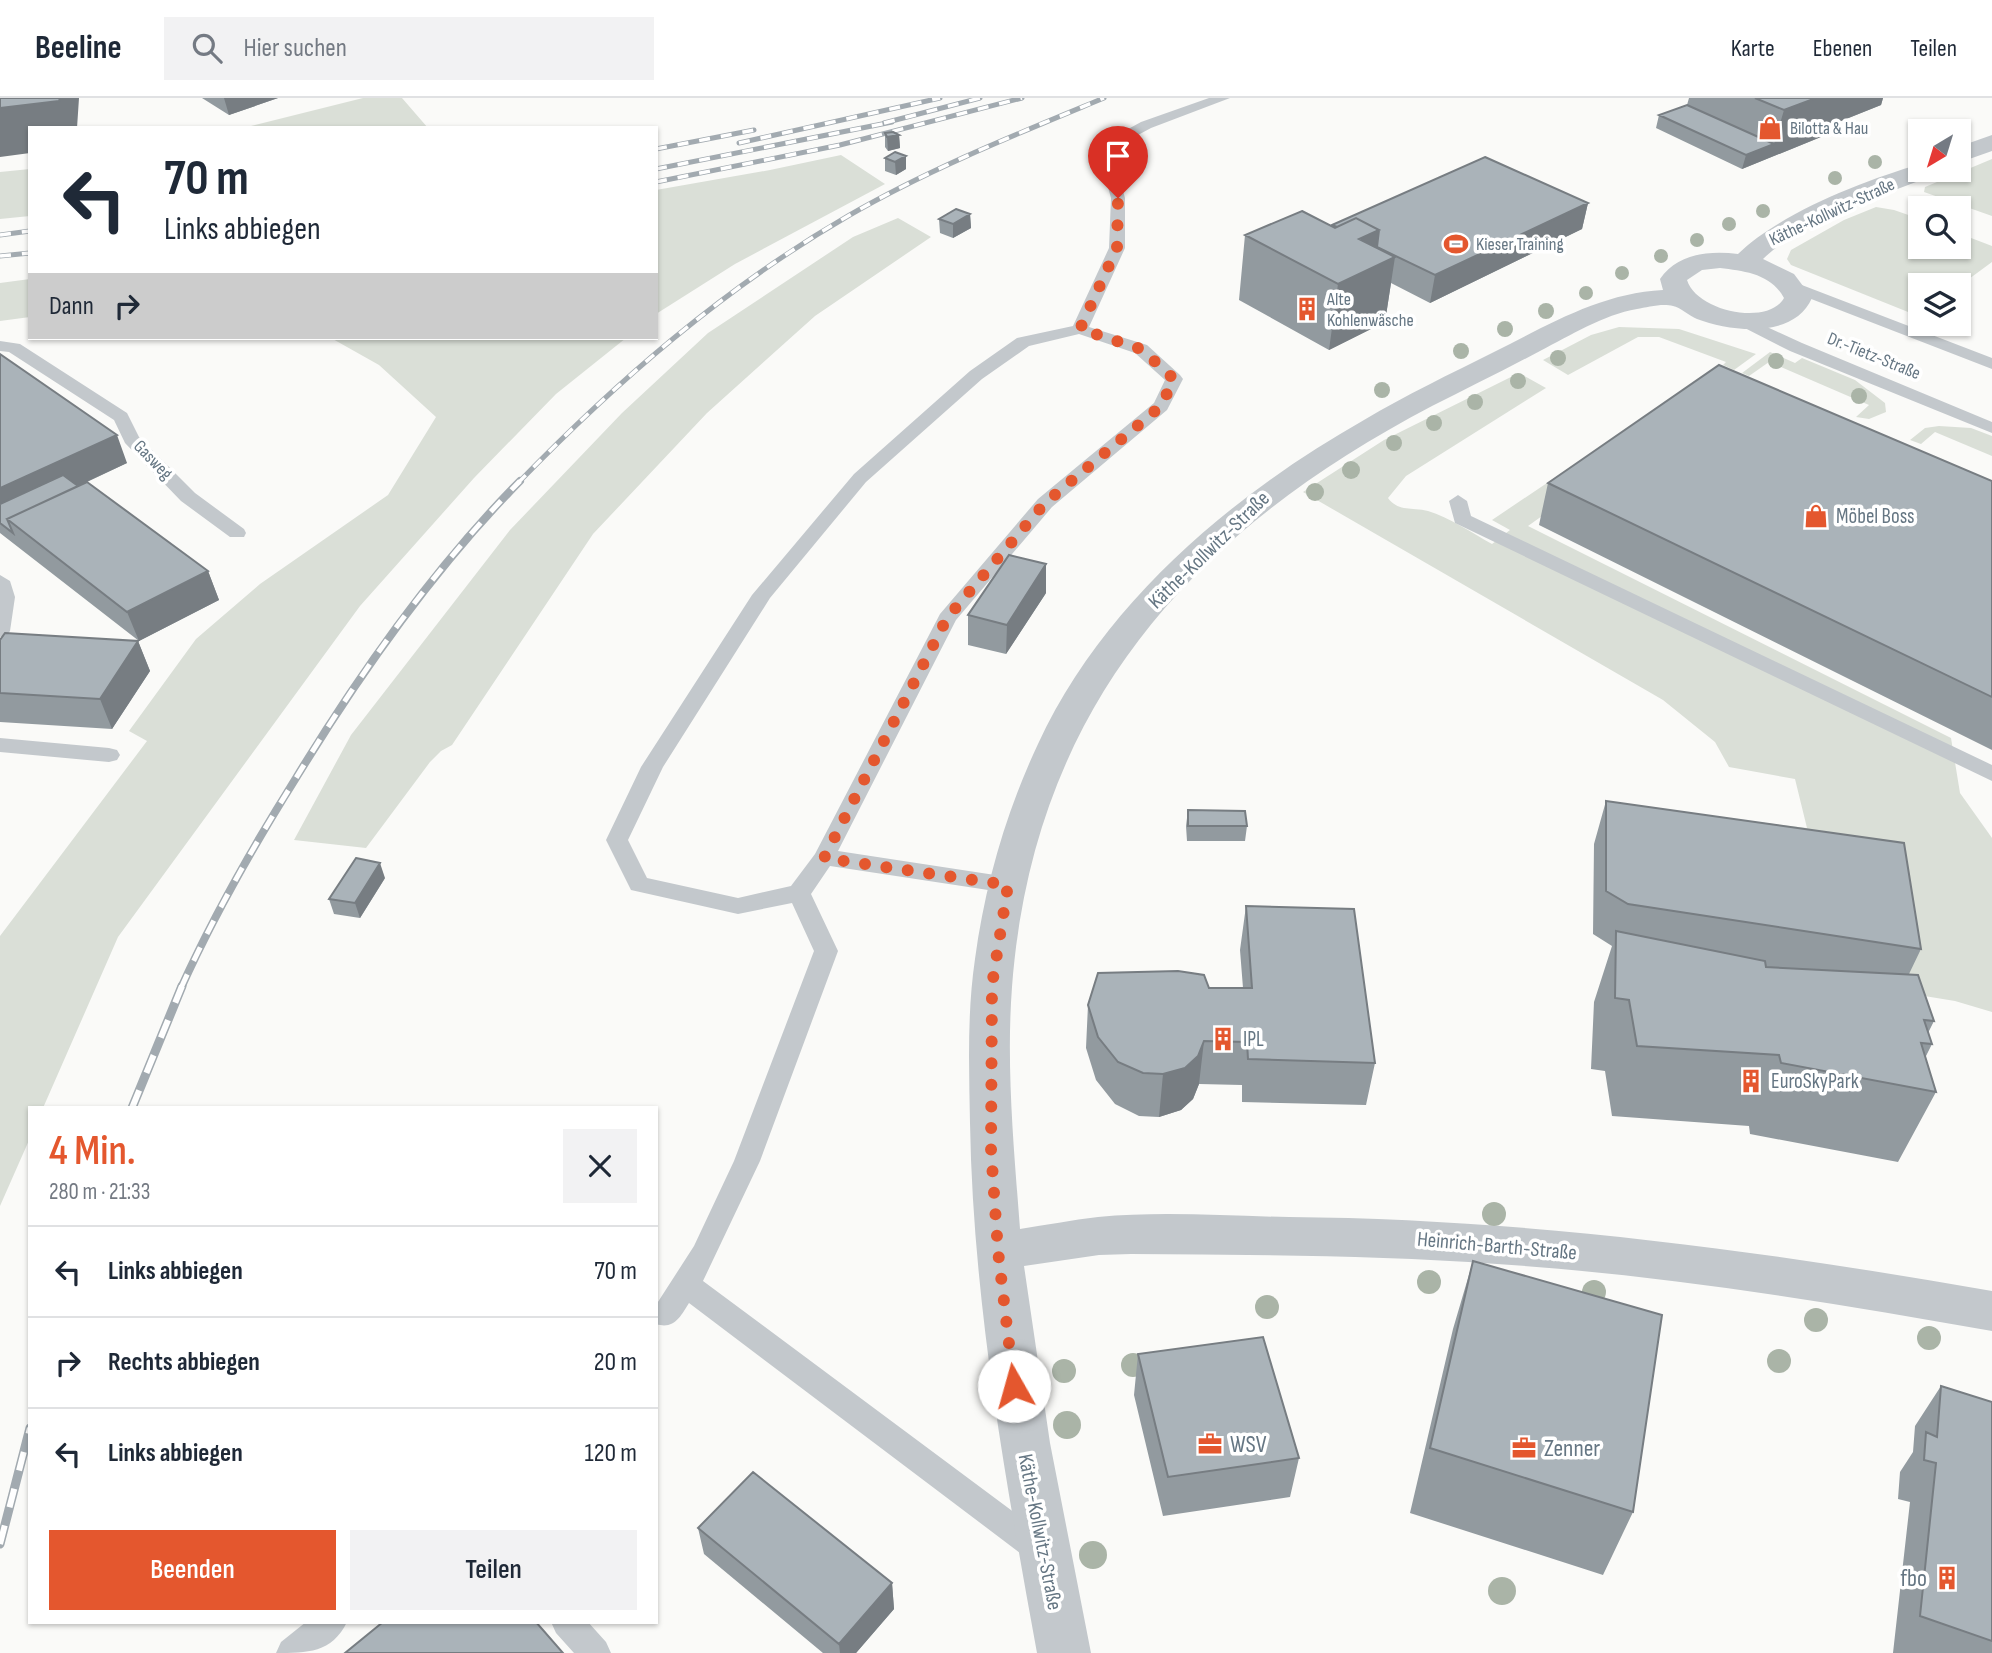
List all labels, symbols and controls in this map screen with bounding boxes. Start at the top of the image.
search box [164,17,654,80]
text: Beeline [35,28,122,68]
icon: search [188,29,226,67]
text: Hier suchen [244,33,347,64]
text: Karte [1731,34,1775,63]
text: Ebenen [1813,34,1872,63]
text: Teilen [1910,34,1957,63]
shop icon: Bilotta & Hau [1756,114,1784,142]
place label: Bilotta & Hau [1790,118,1868,139]
north arrow [1908,119,1970,182]
map controls [1908,119,1971,336]
pin [1088,126,1148,198]
icon: arrive [1099,137,1137,175]
text: 70 m [164,150,249,209]
icon: left [49,154,140,245]
street label: Käthe-Kollwitz-Straße [1766,174,1898,250]
button: search [1908,196,1971,259]
text: Links abbiegen [164,210,321,249]
sports icon: Kieser Training [1442,230,1470,258]
place label: Kieser Training [1476,234,1564,255]
button: layers [1908,273,1971,336]
icon: right [108,287,146,325]
place label: Alte Kohlenwäsche [1326,289,1414,331]
text: Dann [49,291,94,322]
building icon: Alte Kohlenwäsche [1293,295,1321,323]
street label: Dr.-Tietz-Straße [1824,328,1924,384]
street label: Gasweg [129,436,177,484]
street label: Käthe-Kollwitz-Straße [1143,486,1275,614]
shop icon: Möbel Boss [1802,502,1830,530]
place label: Möbel Boss [1836,504,1915,529]
building icon: IPL [1209,1025,1237,1053]
place label: IPL [1243,1027,1264,1052]
building icon: EuroSkyPark [1737,1067,1765,1095]
place label: EuroSkyPark [1771,1069,1859,1094]
text: 4 Min. [49,1126,136,1177]
button: close [563,1129,637,1203]
text: 280 m · 21:33 [49,1178,150,1206]
street label: Heinrich-Barth-Straße [1416,1227,1578,1265]
icon: left [49,1253,87,1291]
text: Links abbiegen [108,1256,243,1287]
text: 70 m [594,1256,637,1287]
icon: right [49,1344,87,1382]
text: Rechts abbiegen [108,1347,260,1378]
text: 20 m [594,1347,637,1378]
position arrow [977,1349,1051,1423]
office icon: WSV [1196,1430,1224,1458]
place label: WSV [1230,1430,1267,1459]
office icon: Zenner [1510,1434,1538,1462]
place label: Zenner [1544,1434,1600,1463]
icon: left [49,1435,87,1473]
text: Links abbiegen [108,1438,243,1469]
text: 120 m [584,1438,637,1469]
street label: Käthe-Kollwitz-Straße [1013,1452,1067,1612]
button: Beenden [49,1530,336,1610]
button: Teilen [350,1530,637,1610]
place label: fbo [1900,1564,1927,1593]
building icon: fbo [1933,1564,1961,1592]

